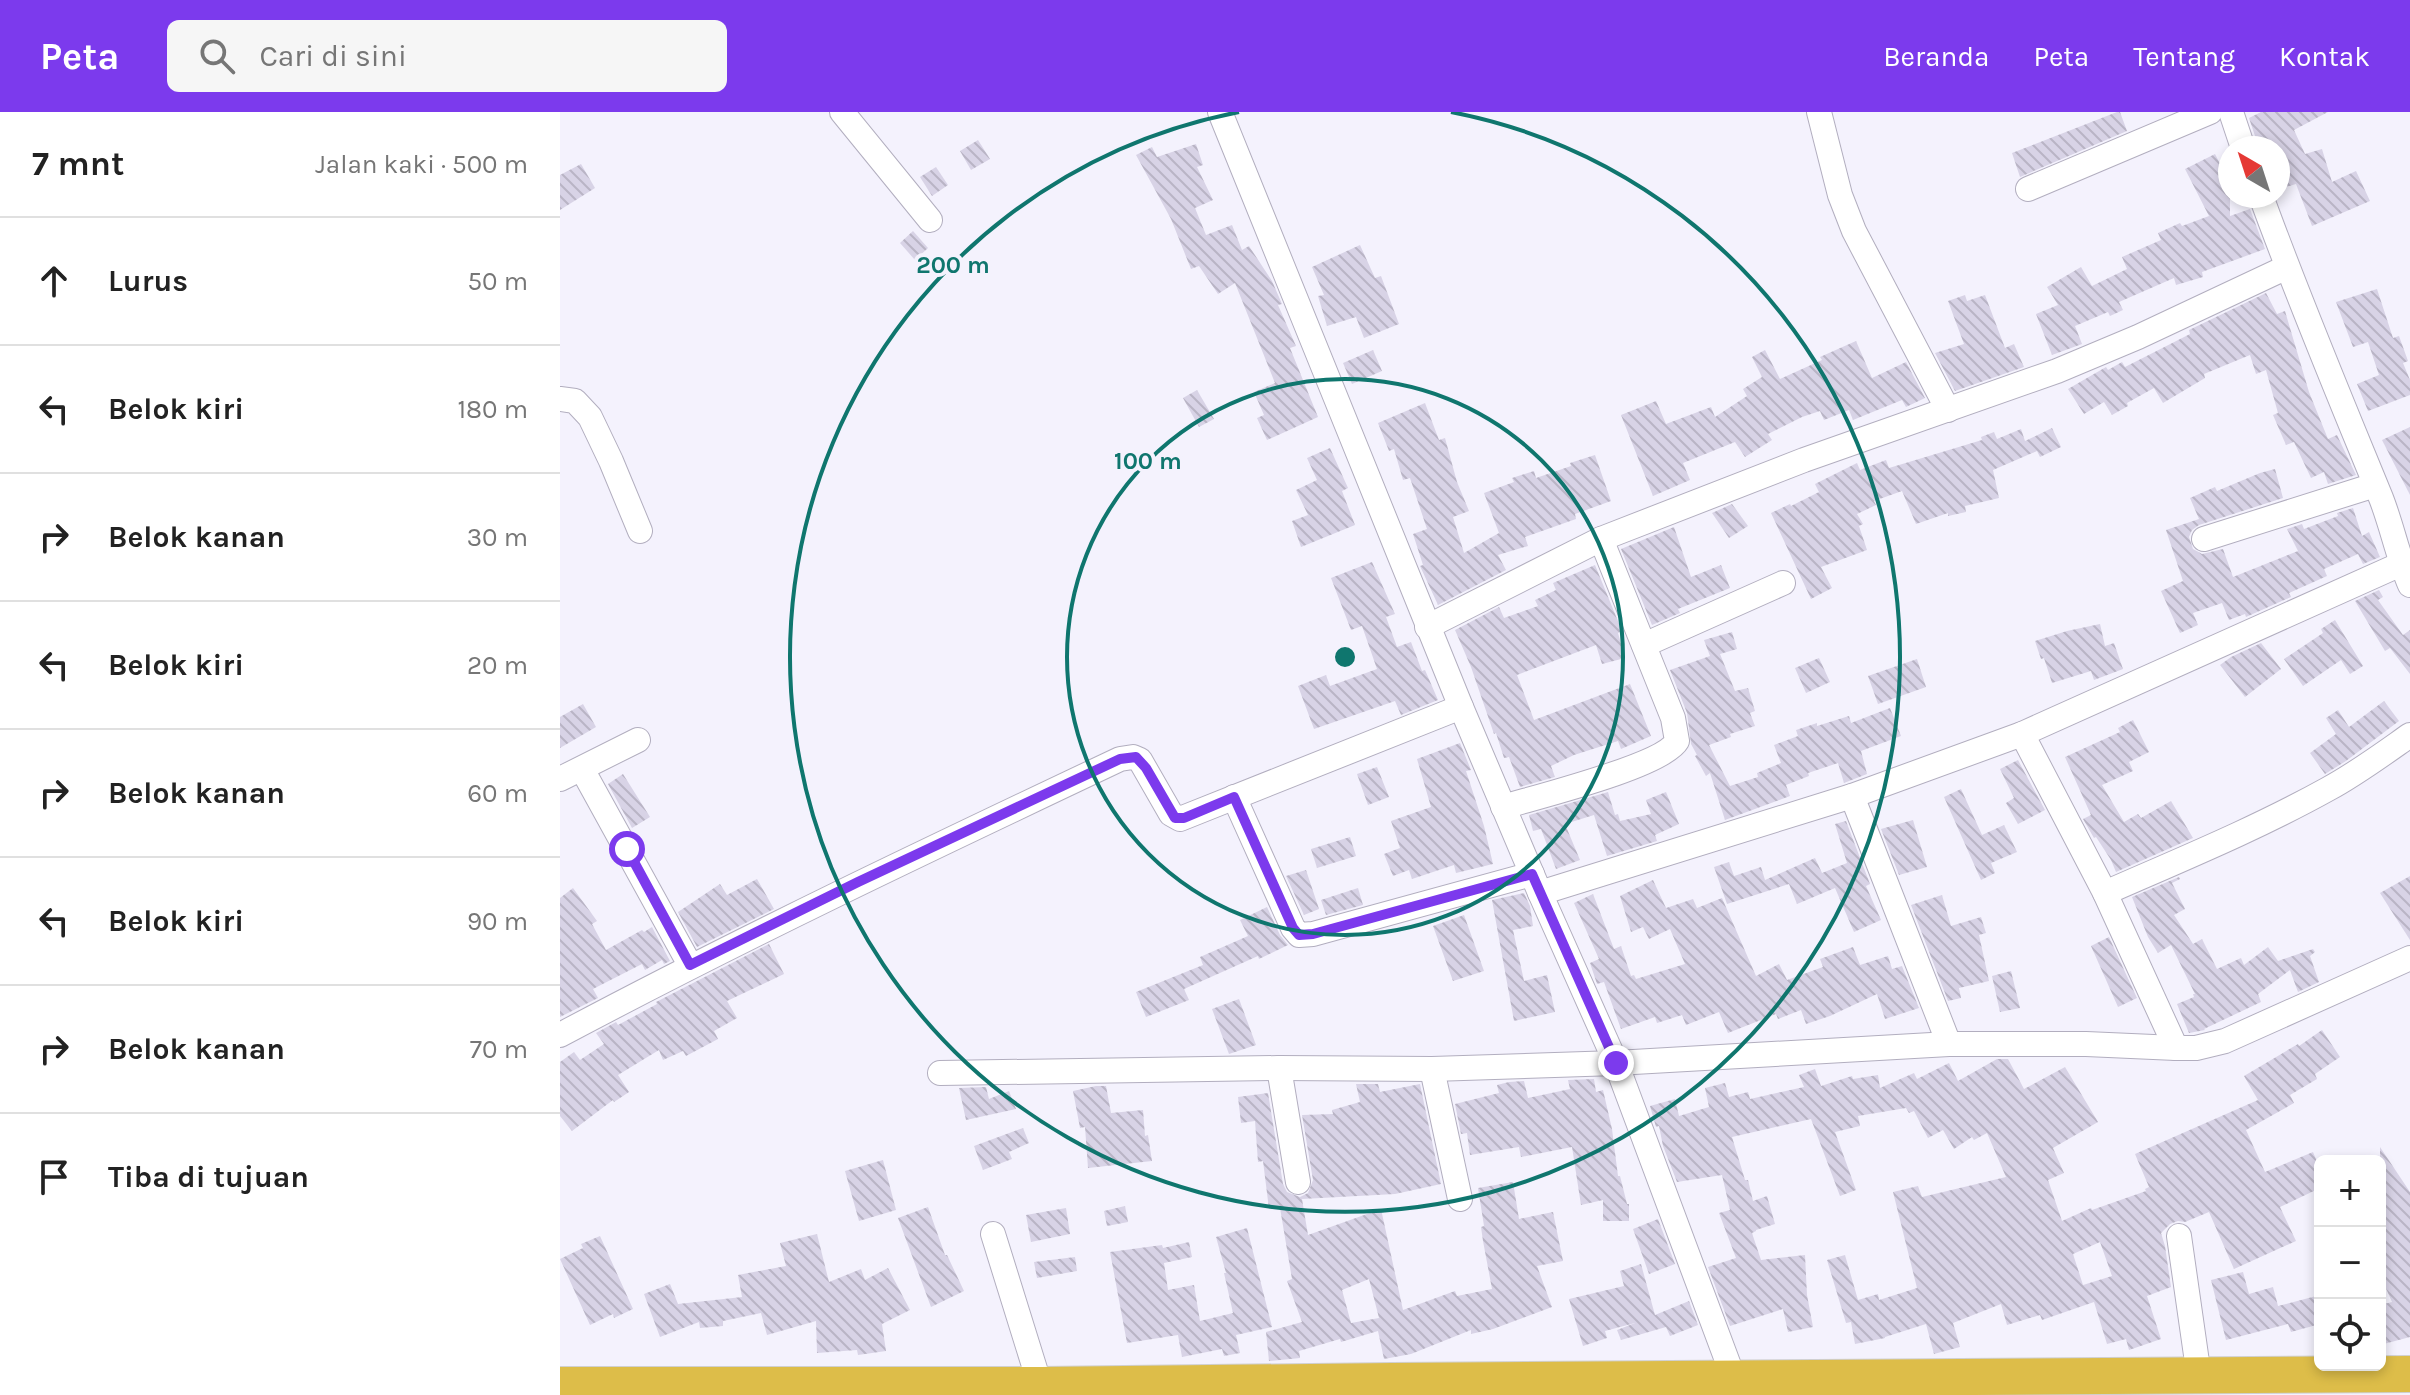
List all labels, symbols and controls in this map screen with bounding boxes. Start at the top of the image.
search box [167,20,727,92]
text: Peta [40,34,119,79]
icon: search [195,34,239,78]
text: Cari di sini [259,38,407,74]
text: Beranda [1883,40,1989,73]
text: Peta [2033,40,2089,73]
text: Tentang [2133,40,2235,73]
text: Kontak [2279,40,2370,73]
north arrow [2218,136,2290,208]
text: 7 mnt [32,144,124,184]
text: Jalan kaki · 500 m [315,149,528,180]
text: 200 m [916,251,990,279]
icon: ahead [32,259,76,303]
text: Lurus [108,263,188,299]
text: 50 m [467,266,528,297]
icon: left [32,387,76,431]
text: Belok kiri [108,391,244,427]
text: 180 m [458,394,528,425]
text: 100 m [1114,447,1182,475]
icon: right [32,515,76,559]
text: Belok kanan [108,519,285,555]
text: 30 m [467,522,528,553]
icon: left [32,643,76,687]
centre of rings [1331,643,1359,671]
text: Belok kiri [108,647,244,683]
text: 20 m [467,650,528,681]
icon: right [32,771,76,815]
text: Belok kanan [108,775,285,811]
text: 60 m [467,778,528,809]
route start [609,831,645,867]
icon: left [32,899,76,943]
text: Belok kiri [108,903,244,939]
text: 90 m [467,906,528,937]
icon: right [32,1027,76,1071]
text: Belok kanan [108,1031,285,1067]
text: 70 m [470,1034,528,1065]
route end [1598,1045,1634,1081]
icon: arrive [32,1155,76,1199]
map controls [2314,1155,2386,1371]
button: + [2314,1155,2386,1227]
text: Tiba di tujuan [108,1159,309,1195]
button: − [2314,1227,2386,1299]
button: locate [2314,1299,2386,1371]

